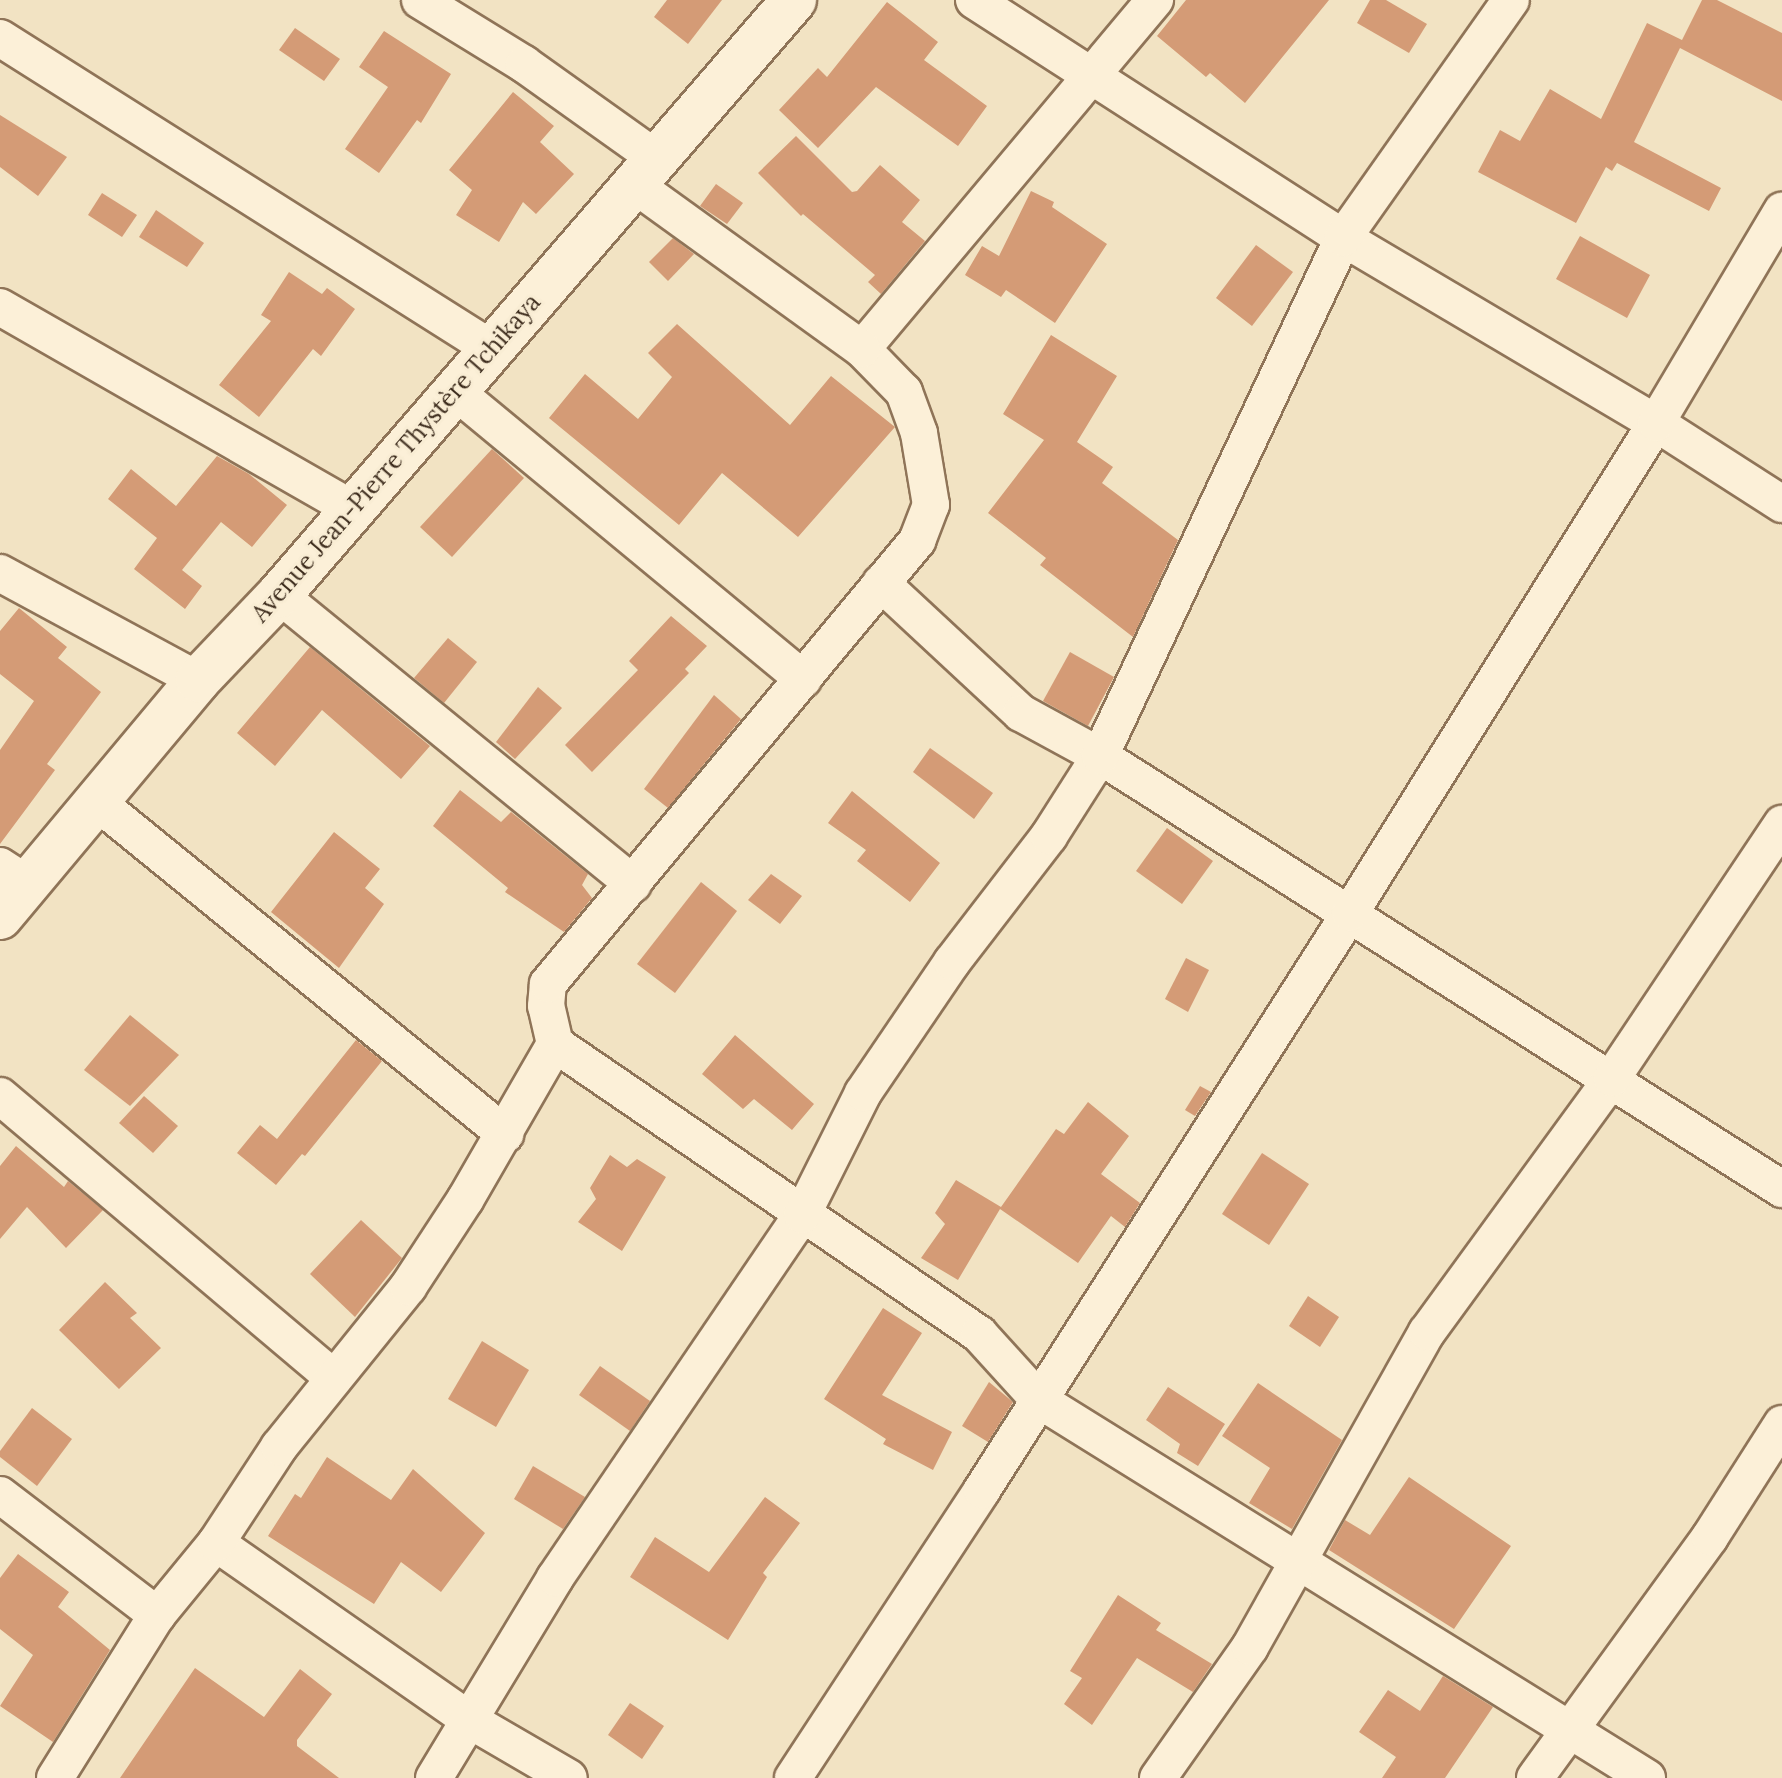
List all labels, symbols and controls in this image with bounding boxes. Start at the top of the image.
street label: Avenue Jean-Pierre Thystère Tchikaya [246,288,546,628]

